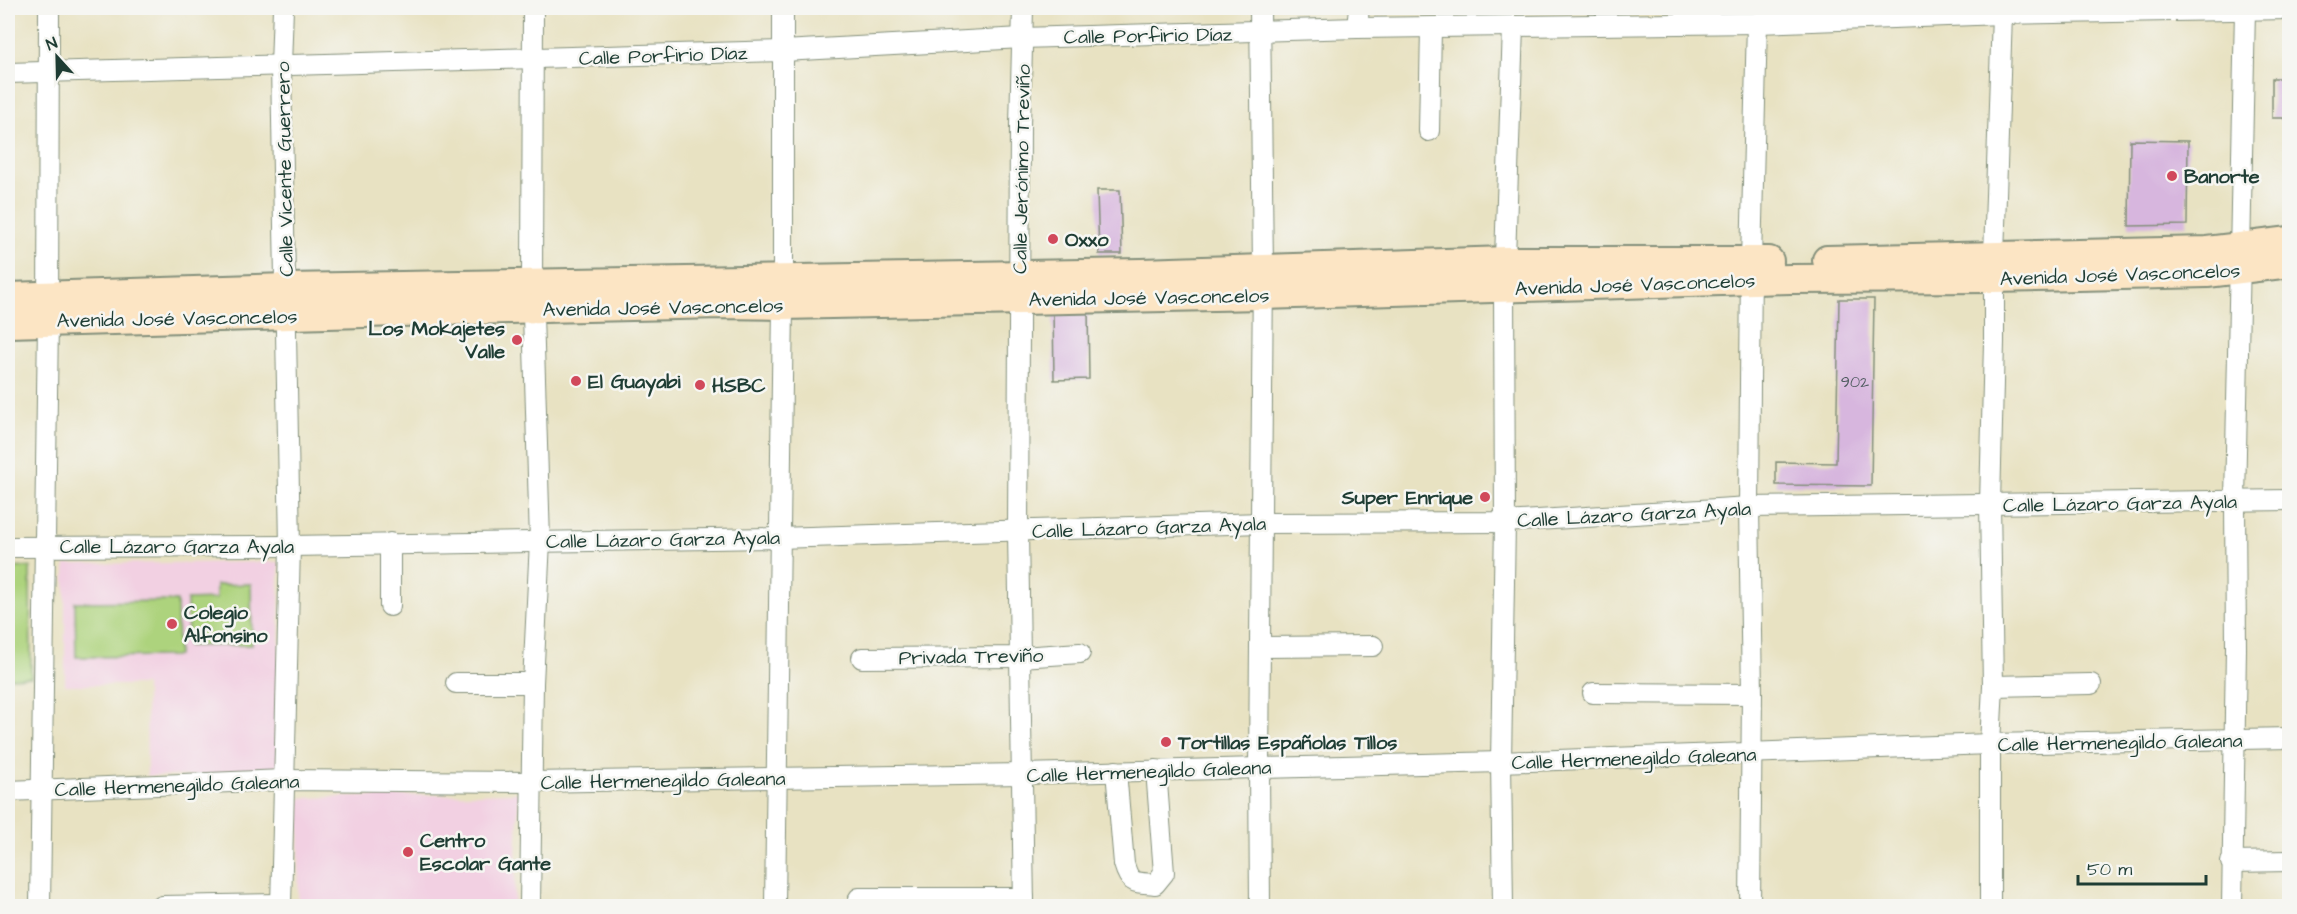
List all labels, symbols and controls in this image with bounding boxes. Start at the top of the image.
street label: Calle Porfirio Díaz [1063,21,1233,51]
north arrow [27,27,87,87]
text: N [43,32,61,56]
street label: Calle Porfirio Díaz [578,39,748,73]
street label: Calle Vicente Guerrero [269,61,301,277]
street label: Calle Jerónimo Treviño [1006,64,1038,274]
place label: Banorte [2184,163,2260,191]
marker: Banorte [2165,169,2179,183]
place label: Oxxo [1065,226,1109,254]
marker: Oxxo [1046,232,1060,246]
street label: Avenida José Vasconcelos [1999,257,2241,293]
street label: Avenida José Vasconcelos [1514,267,1756,303]
street label: Avenida José Vasconcelos [1028,282,1270,314]
street label: Avenida José Vasconcelos [542,292,784,324]
street label: Avenida José Vasconcelos [56,303,298,335]
place label: Los Mokajetes Valle [368,315,505,366]
marker: Los Mokajetes Valle [510,333,524,347]
place label: El Guayabi [588,368,682,397]
house number: 902 [1841,371,1869,393]
place label: HSBC [712,372,766,400]
marker: El Guayabi [569,374,583,388]
marker: HSBC [693,378,707,392]
place label: Super Enrique [1341,484,1473,512]
street label: Calle Lázaro Garza Ayala [2003,488,2237,521]
marker: Super Enrique [1478,490,1492,504]
street label: Calle Lázaro Garza Ayala [1516,495,1752,536]
street label: Calle Lázaro Garza Ayala [1031,510,1267,547]
street label: Calle Lázaro Garza Ayala [546,524,780,557]
street label: Calle Lázaro Garza Ayala [60,533,294,562]
place label: Colegio Alfonsino [184,599,268,650]
marker: Colegio Alfonsino [165,617,179,631]
street label: Privada Treviño [898,642,1044,672]
street label: Calle Hermenegildo Galeana [1997,727,2243,760]
place label: Tortillas Españolas Tillos [1177,729,1397,757]
marker: Tortillas Españolas Tillos [1159,735,1173,749]
street label: Calle Hermenegildo Galeana [1511,741,1757,778]
street label: Calle Hermenegildo Galeana [1026,754,1272,791]
street label: Calle Hermenegildo Galeana [540,765,786,798]
street label: Calle Hermenegildo Galeana [54,768,300,805]
place label: Centro Escolar Gante [420,827,551,878]
marker: Centro Escolar Gante [401,845,415,859]
scale bar [2078,848,2206,886]
text: 50 m [2087,857,2132,882]

